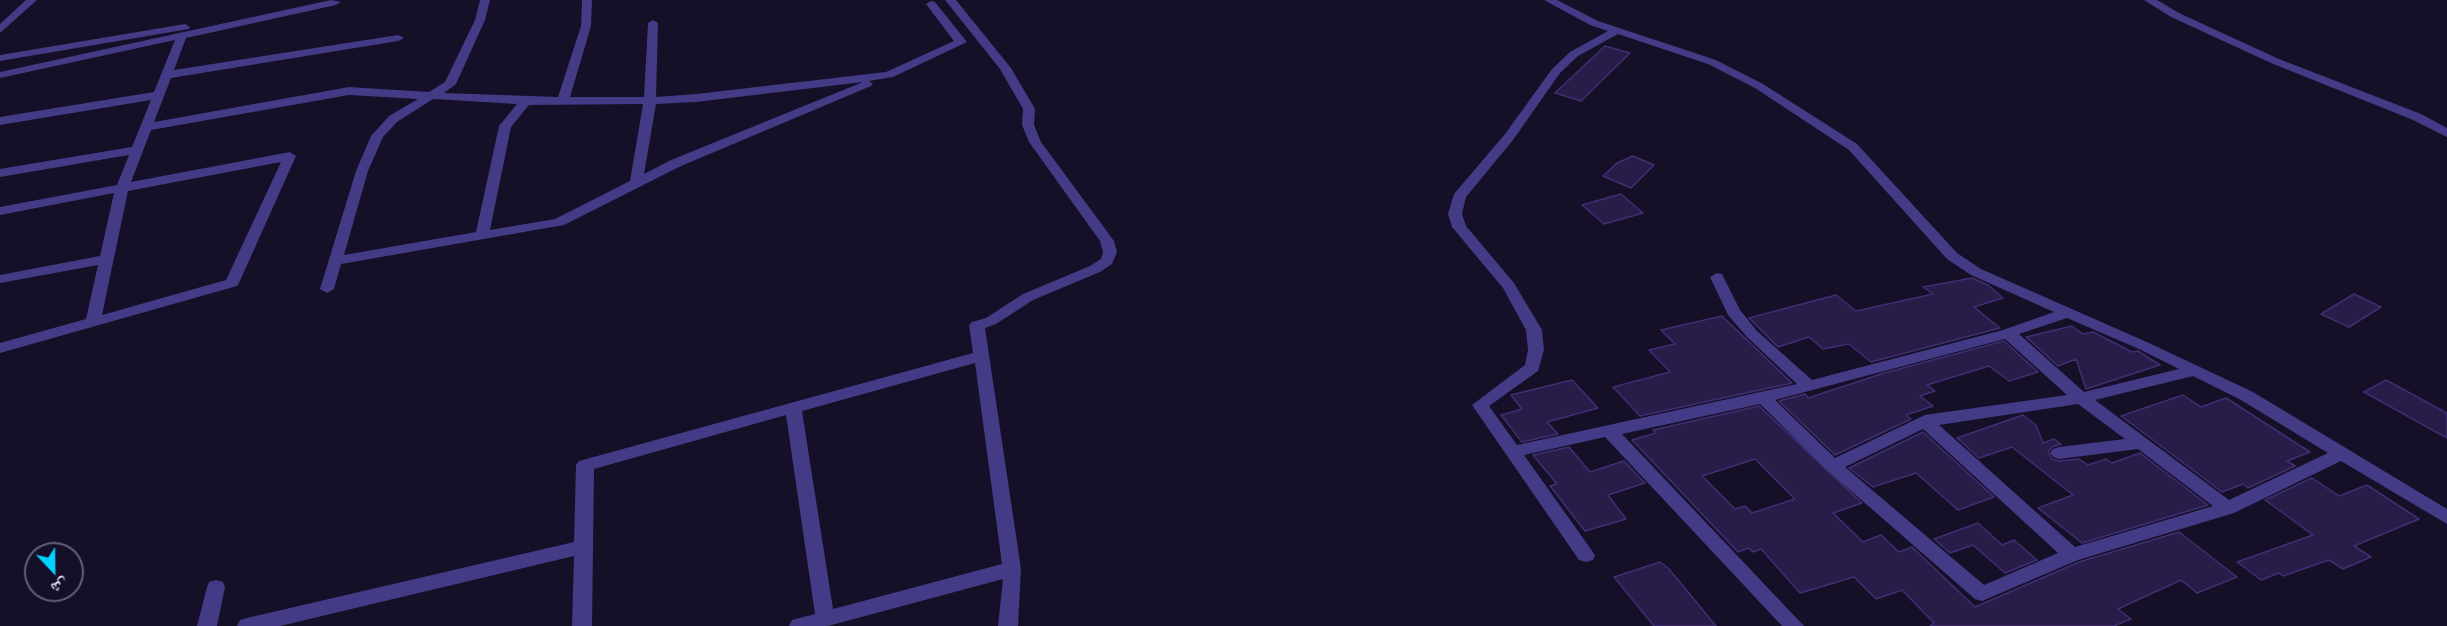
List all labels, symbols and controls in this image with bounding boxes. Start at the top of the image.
north arrow [24,542,84,602]
text: ش [49,575,72,599]

